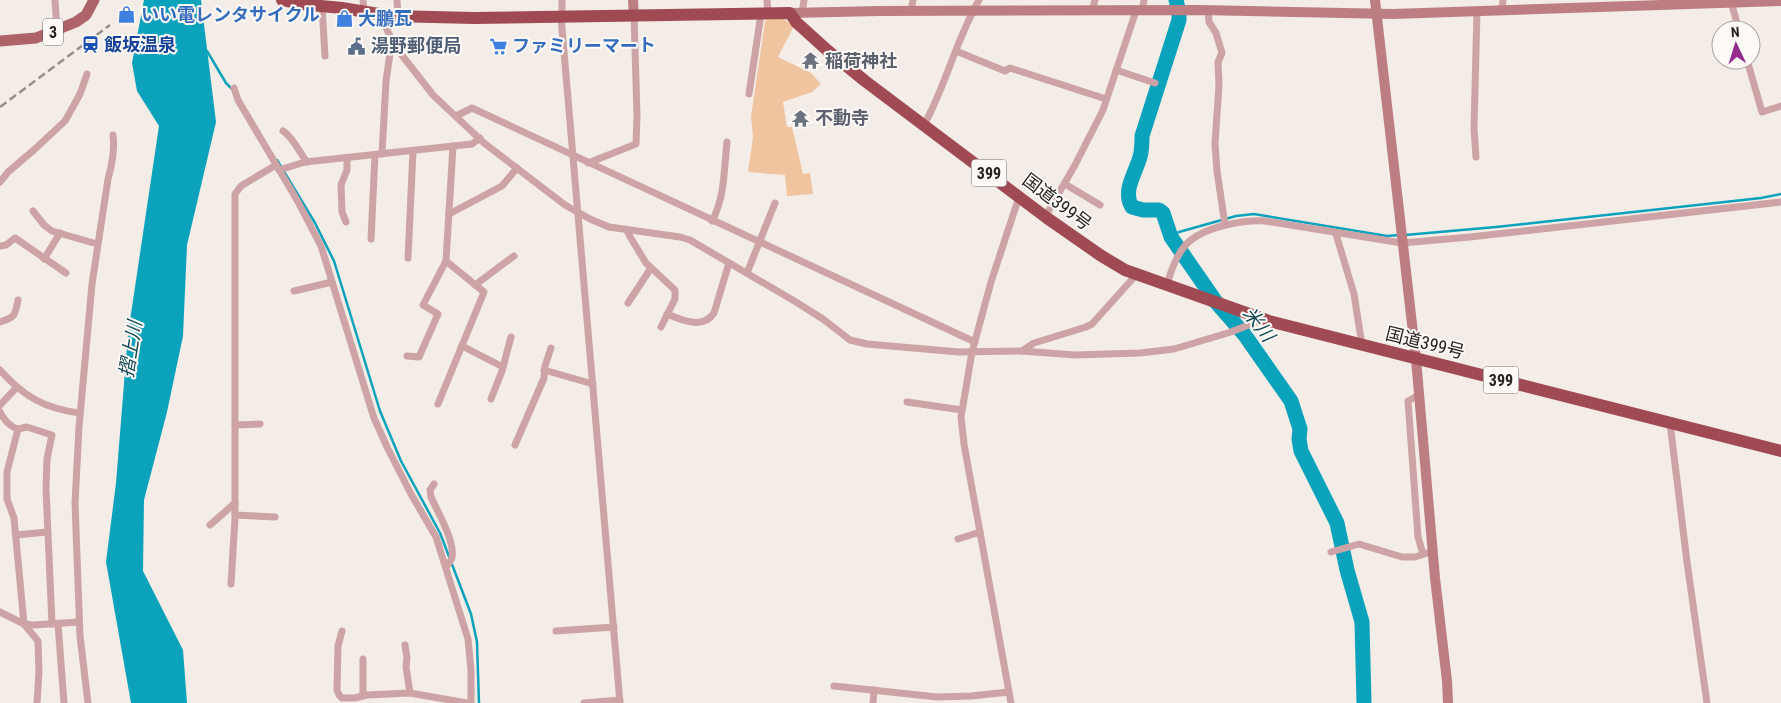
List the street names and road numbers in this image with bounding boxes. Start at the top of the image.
road number: 3 [43,18,63,46]
road number: 399 [972,160,1006,187]
street label: 国道399号 [1019,169,1096,234]
street label: 国道399号 [1383,323,1467,362]
road number: 399 [1484,366,1518,394]

